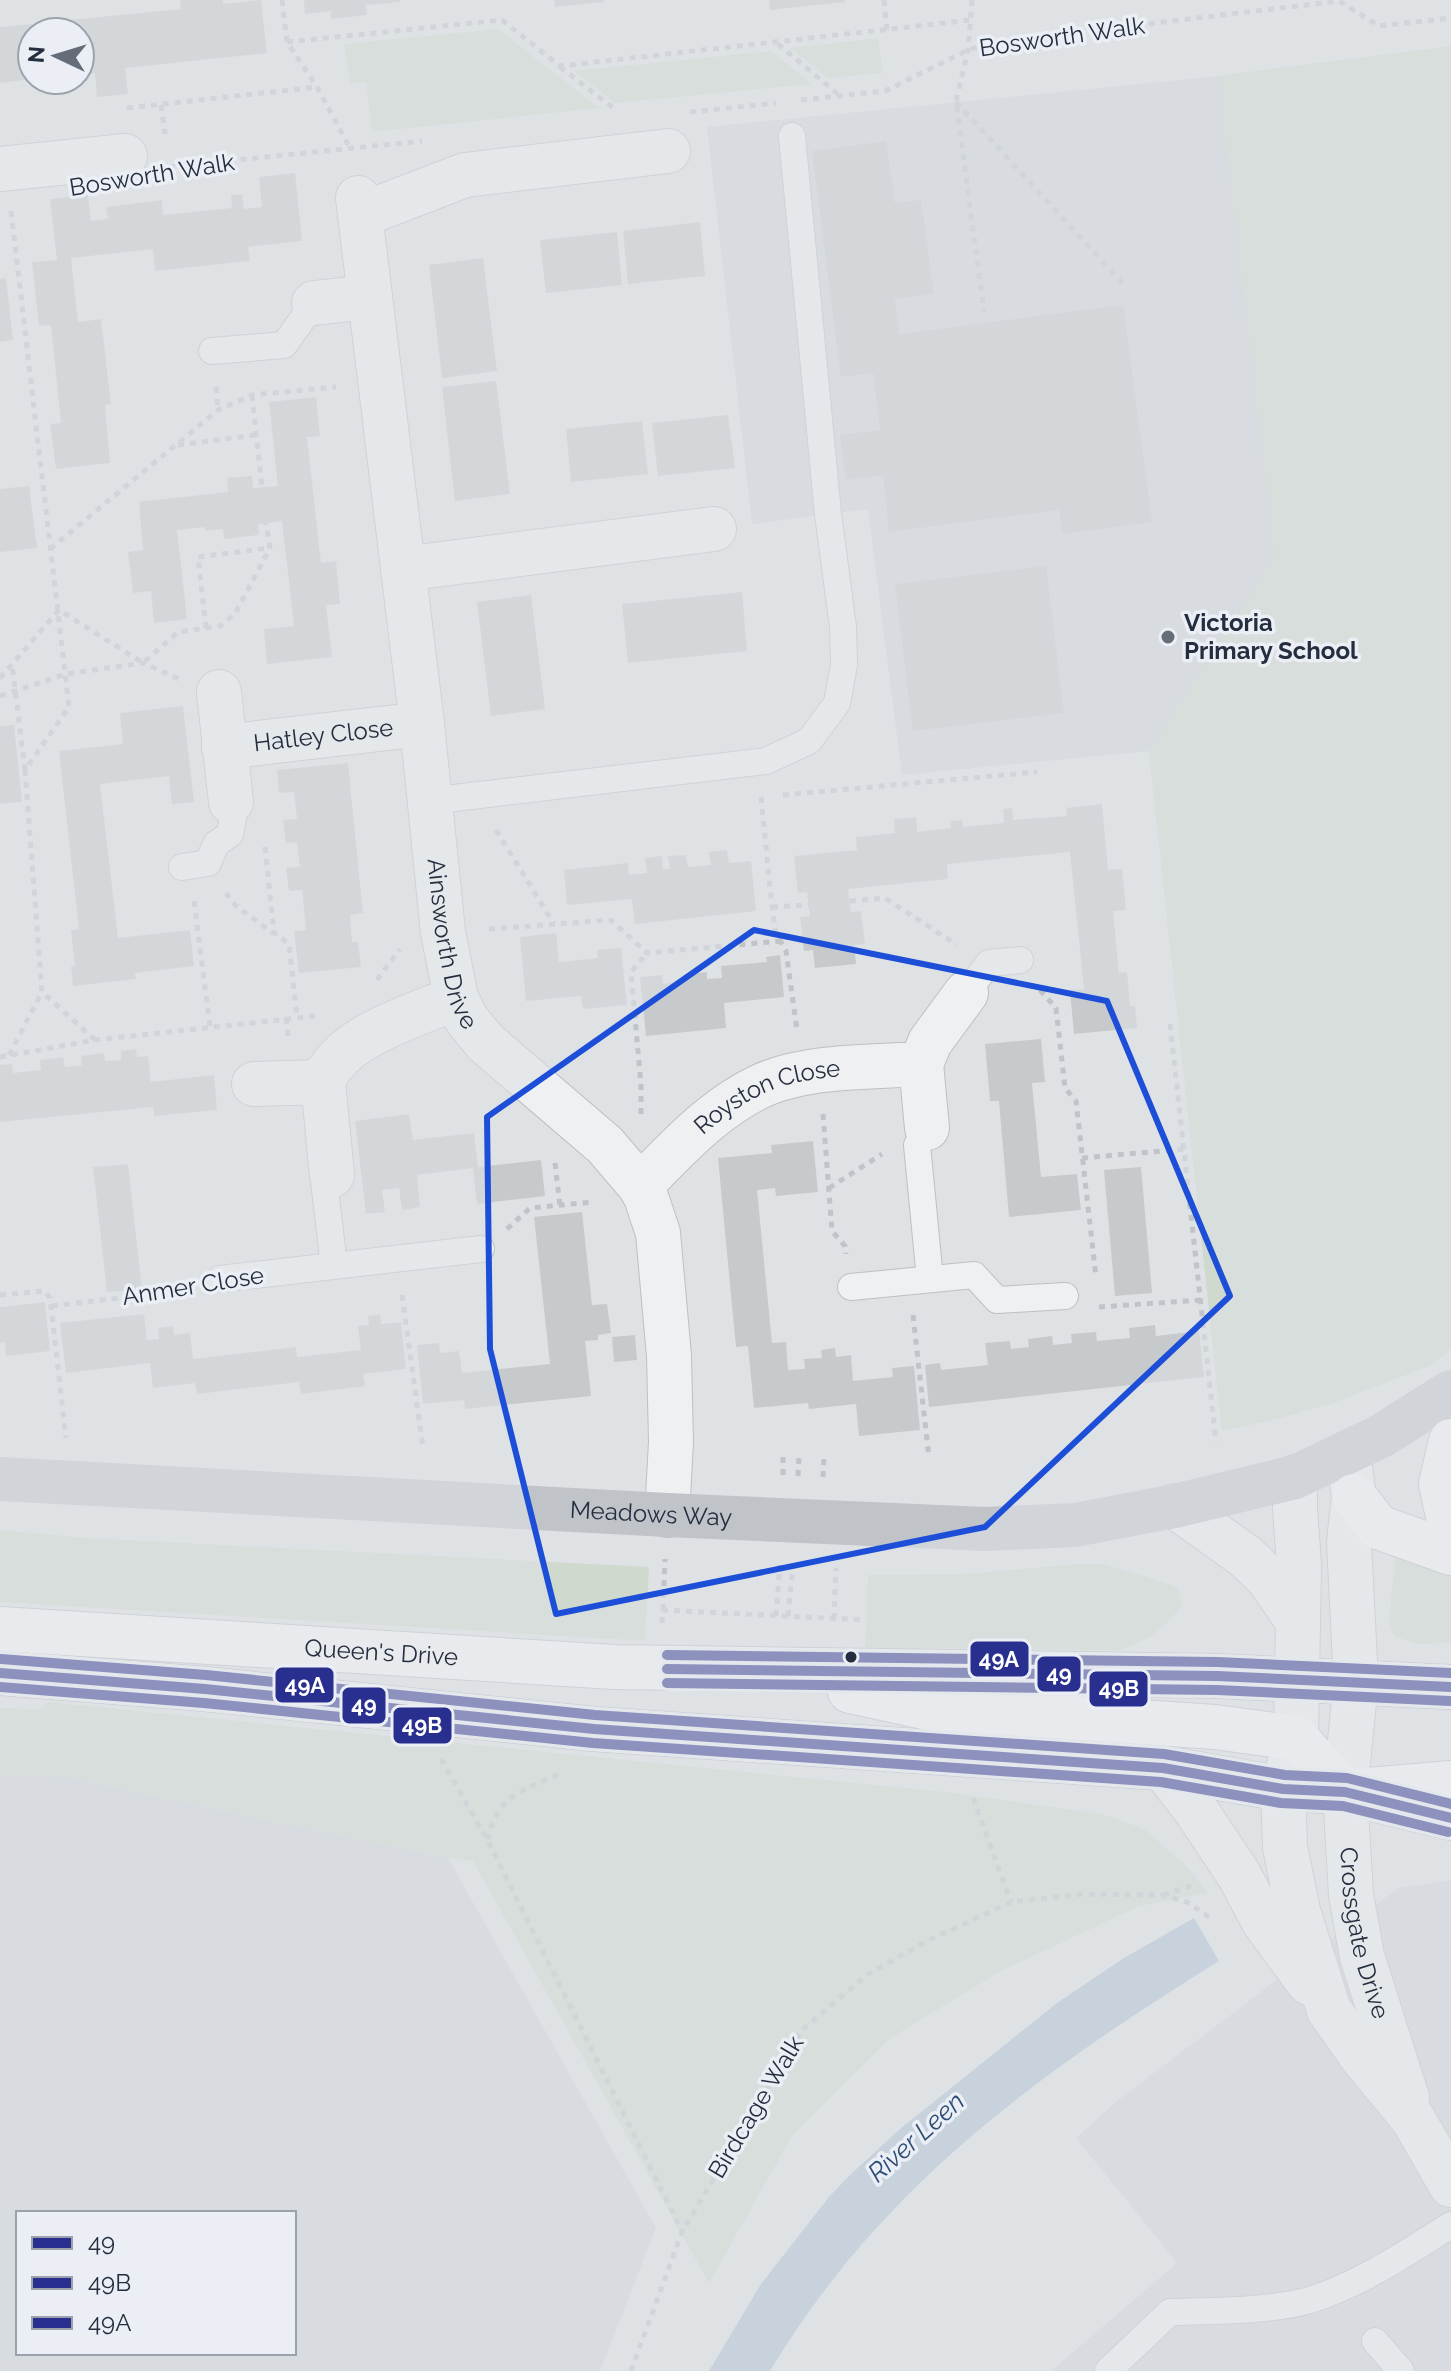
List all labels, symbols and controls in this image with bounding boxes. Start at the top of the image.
street label: Bosworth Walk [977,10,1147,62]
north arrow [16,16,96,96]
text: N [22,45,50,64]
street label: Bosworth Walk [67,147,237,202]
place label: Victoria Primary School [1184,608,1358,665]
marker: Victoria Primary School [1159,628,1177,646]
street label: Hatley Close [252,712,395,757]
street label: Ainsworth Drive [422,857,484,1035]
street label: Royston Close [688,1053,841,1140]
street label: Anmer Close [120,1260,266,1311]
street label: Meadows Way [569,1495,733,1532]
street label: Queen's Drive [304,1633,459,1671]
line badge: 49A [969,1640,1030,1678]
text: 49A [979,1646,1019,1672]
unlabelled marker [843,1649,859,1665]
line badge: 49 [1036,1655,1082,1693]
text: 49 [1046,1661,1072,1687]
line badge: 49A [274,1666,335,1704]
line badge: 49B [1088,1670,1149,1708]
text: 49A [285,1672,325,1698]
text: 49B [1099,1675,1139,1701]
line badge: 49 [341,1686,387,1725]
text: 49 [351,1692,377,1718]
line badge: 49B [392,1706,453,1745]
text: 49B [402,1712,442,1738]
street label: Crossgate Drive [1334,1846,1396,2022]
street label: Birdcage Walk [702,2030,810,2183]
water label: River Leen [862,2086,970,2188]
legend [16,2211,296,2355]
text: 49 [88,2228,115,2257]
text: 49B [88,2268,131,2297]
text: 49A [88,2308,131,2337]

